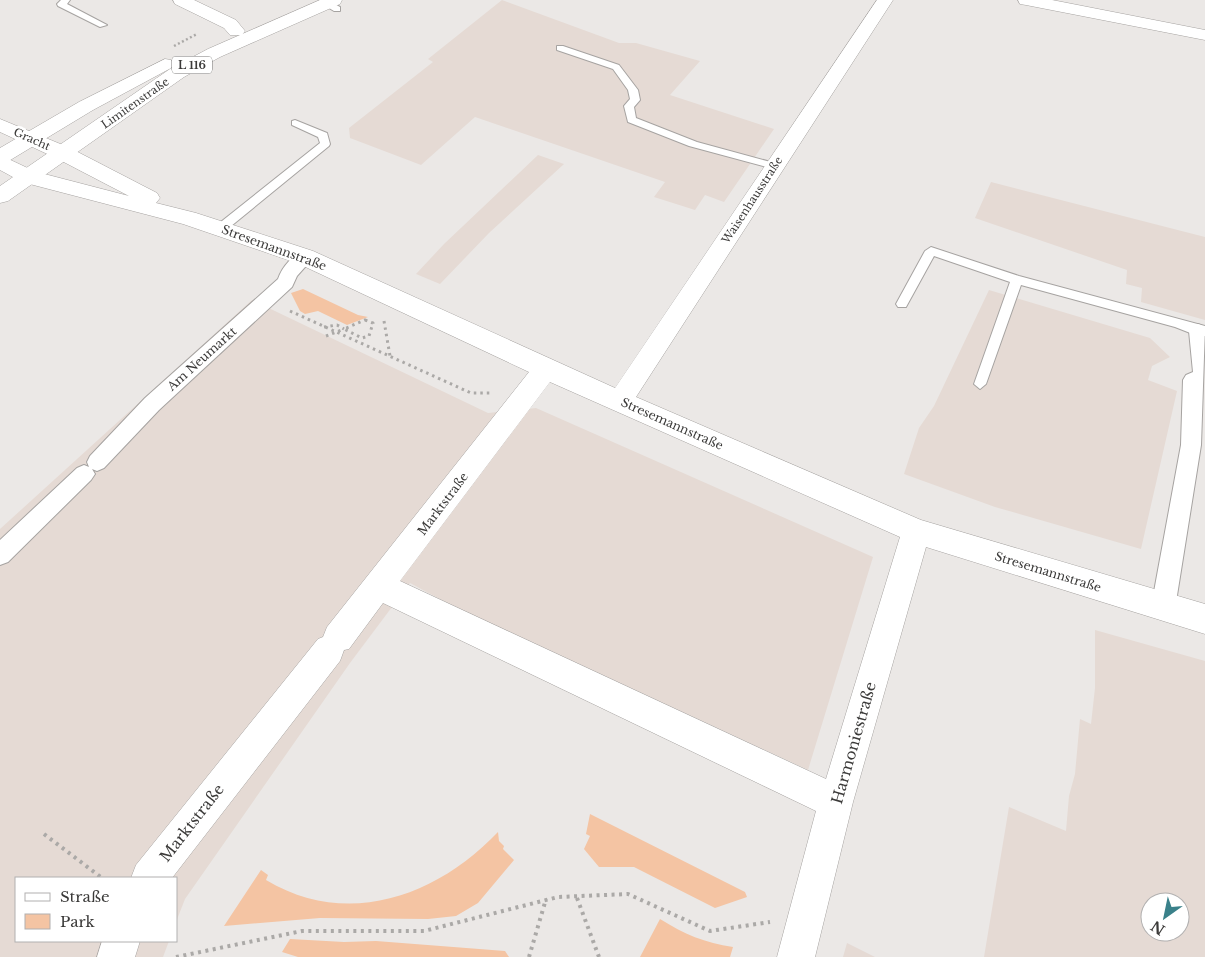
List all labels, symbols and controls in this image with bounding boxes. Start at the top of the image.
road number: L 116 [172,56,212,74]
street label: Limitenstraße [98,74,172,132]
street label: Gracht [12,125,53,154]
street label: Waisenhausstraße [718,154,785,247]
street label: Stresemannstraße [220,222,329,274]
street label: Am Neumarkt [163,323,240,394]
street label: Stresemannstraße [619,394,726,453]
street label: Marktstraße [414,469,471,538]
street label: Stresemannstraße [993,548,1103,595]
street label: Harmoniestraße [827,680,880,806]
street label: Marktstraße [155,780,228,865]
legend [15,877,178,942]
text: Straße [60,887,110,906]
north arrow [1140,892,1190,942]
text: Park [60,912,96,931]
text: N [1147,917,1168,939]

